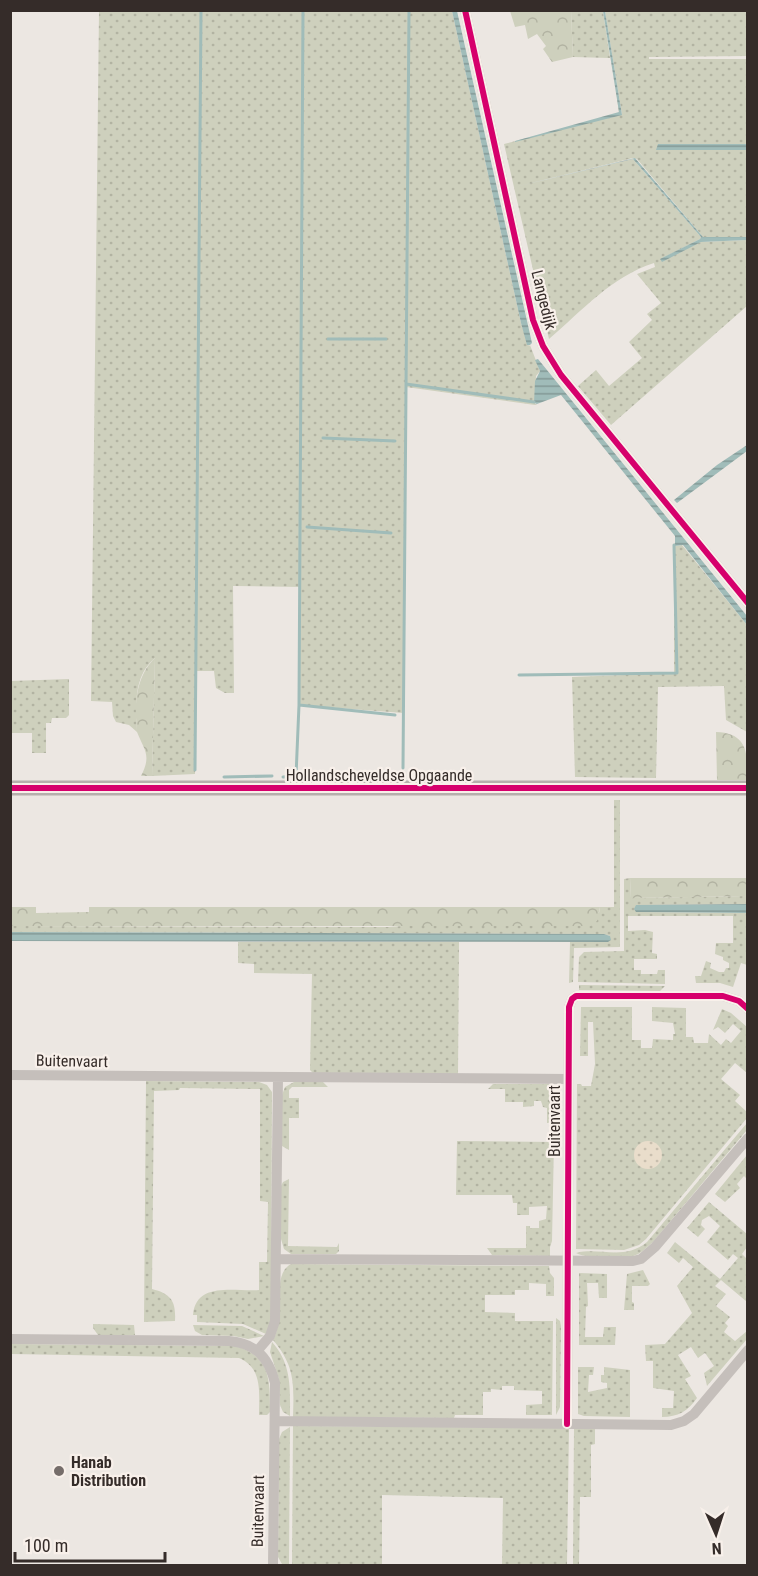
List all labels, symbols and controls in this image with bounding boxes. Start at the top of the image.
street label: Langedijk [527,268,561,333]
street label: Hollandscheveldse Opgaande [286,766,472,785]
street label: Buitenvaart [36,1051,109,1071]
street label: Buitenvaart [545,1085,564,1157]
place label: Hanab Distribution [71,1453,146,1490]
marker: Hanab Distribution [52,1464,66,1478]
street label: Buitenvaart [248,1474,268,1547]
north arrow [686,1504,746,1564]
scale bar [15,1525,165,1563]
text: 100 m [24,1535,68,1556]
text: N [711,1539,722,1558]

